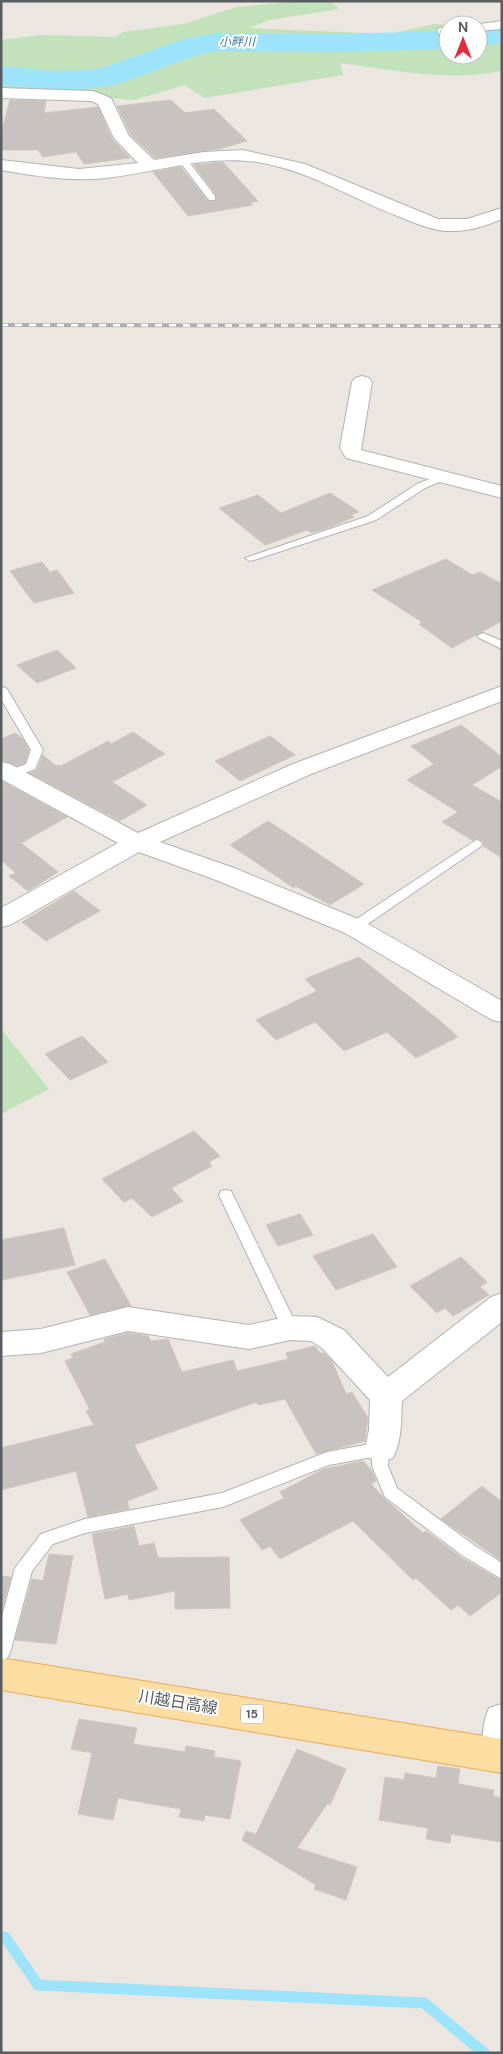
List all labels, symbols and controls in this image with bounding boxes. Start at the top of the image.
north arrow [438,15,488,65]
text: N [458,18,468,36]
water label: 小畔川 [219,34,257,50]
street label: 川越日高線 [137,1685,219,1719]
road number: 15 [241,1705,263,1724]

